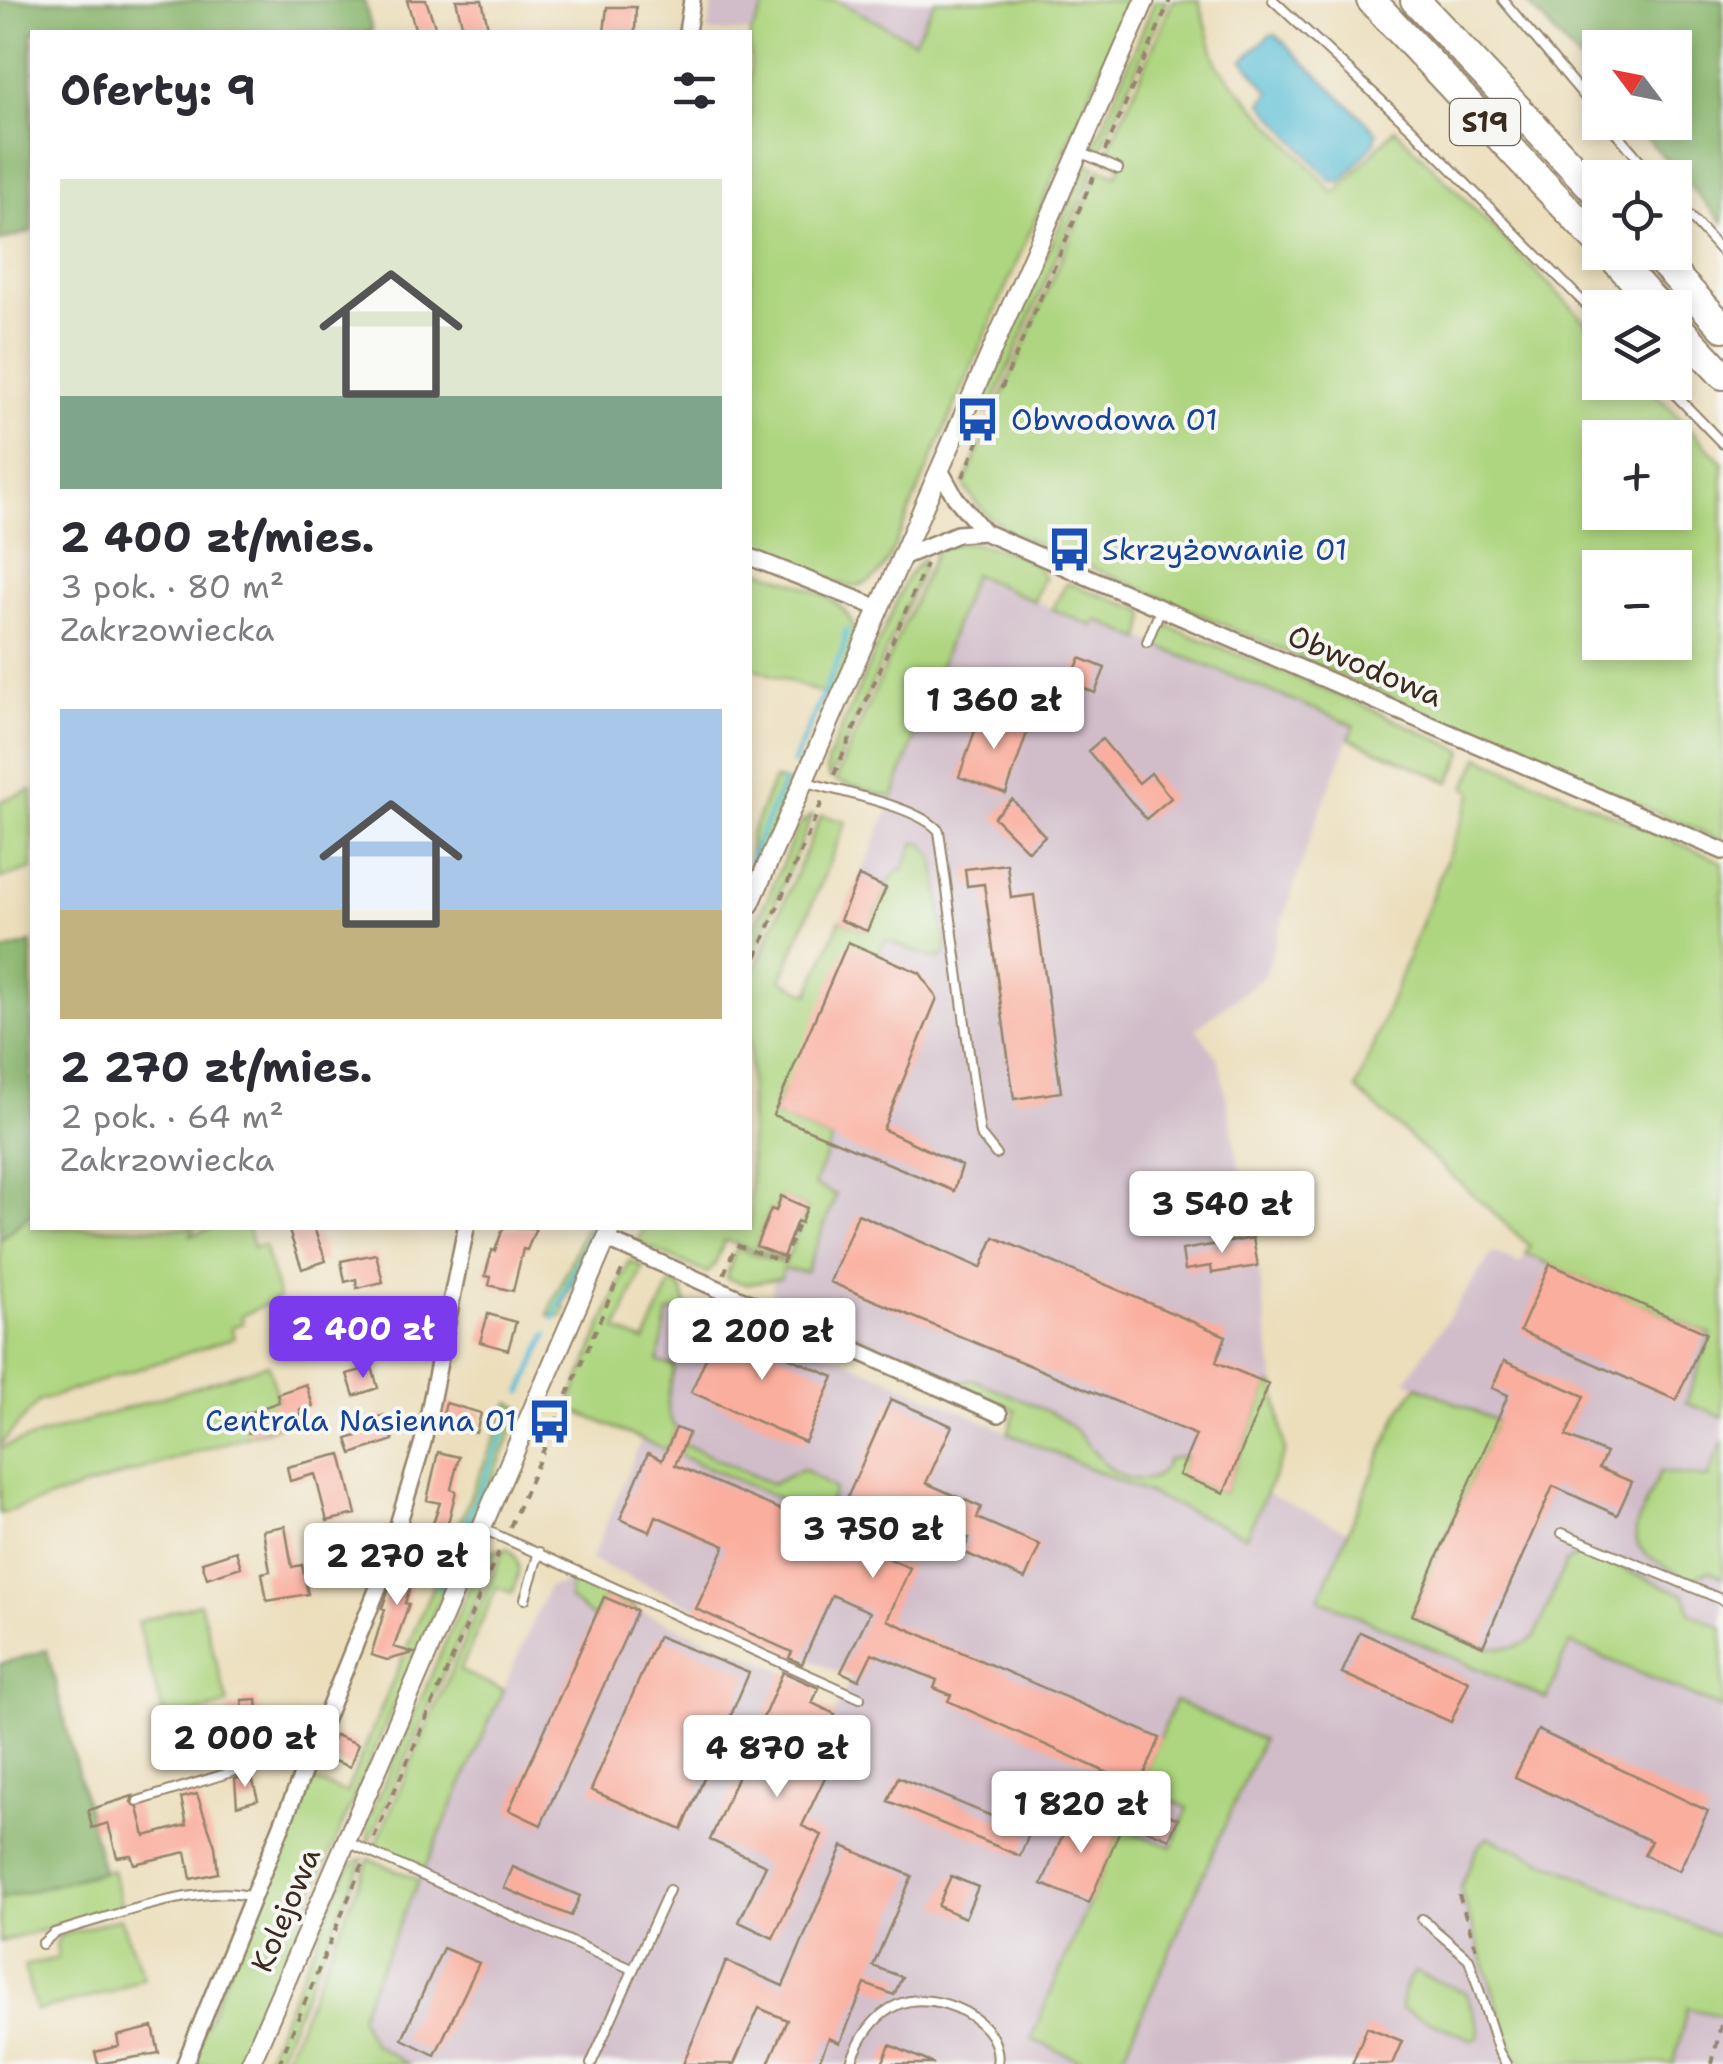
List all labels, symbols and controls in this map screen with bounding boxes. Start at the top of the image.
north arrow [1582,30,1692,140]
map controls [1582,30,1692,660]
text: Oferty: 9 [60,62,256,118]
icon: filters [667,63,722,118]
road number: S19 [1450,99,1520,145]
button: locate [1582,160,1692,270]
icon: home [301,244,481,424]
button: layers [1582,290,1692,400]
bus stop icon: Obwodowa 01 [954,396,1002,444]
place label: Obwodowa 01 [1011,399,1218,440]
button: + [1582,420,1692,530]
text: 2 400 zł/mies. [60,509,375,565]
bus stop icon: Skrzyżowanie 01 [1045,526,1093,574]
place label: Skrzyżowanie 01 [1102,529,1347,570]
button: − [1582,550,1692,660]
text: 3 pok. · 80 m² [60,565,284,608]
text: Zakrzowiecka [60,608,274,651]
street label: Obwodowa [1282,615,1449,717]
pin: 1 360 zł [891,667,1097,752]
text: 1 360 zł [926,678,1062,721]
icon: home [301,774,481,954]
text: 2 270 zł/mies. [60,1039,372,1095]
text: 2 pok. · 64 m² [60,1095,284,1138]
text: Zakrzowiecka [60,1138,274,1181]
pin: 3 540 zł [1119,1171,1325,1256]
text: 3 540 zł [1151,1182,1293,1225]
pin: 2 400 zł [260,1296,466,1381]
pin: 2 200 zł [659,1298,865,1383]
text: 2 400 zł [291,1307,435,1350]
text: 2 200 zł [690,1309,834,1352]
bus stop icon: Centrala Nasienna 01 [526,1397,574,1445]
place label: Centrala Nasienna 01 [205,1400,517,1441]
pin: 3 750 zł [770,1496,976,1581]
text: 3 750 zł [803,1507,943,1550]
pin: 2 270 zł [294,1523,500,1608]
text: 2 270 zł [326,1534,468,1577]
pin: 2 000 zł [142,1705,348,1790]
pin: 4 870 zł [674,1715,880,1800]
text: 2 000 zł [173,1716,317,1759]
text: 4 870 zł [705,1726,849,1769]
pin: 1 820 zł [978,1771,1184,1856]
text: 1 820 zł [1014,1782,1148,1825]
street label: Kolejowa [241,1841,330,1978]

